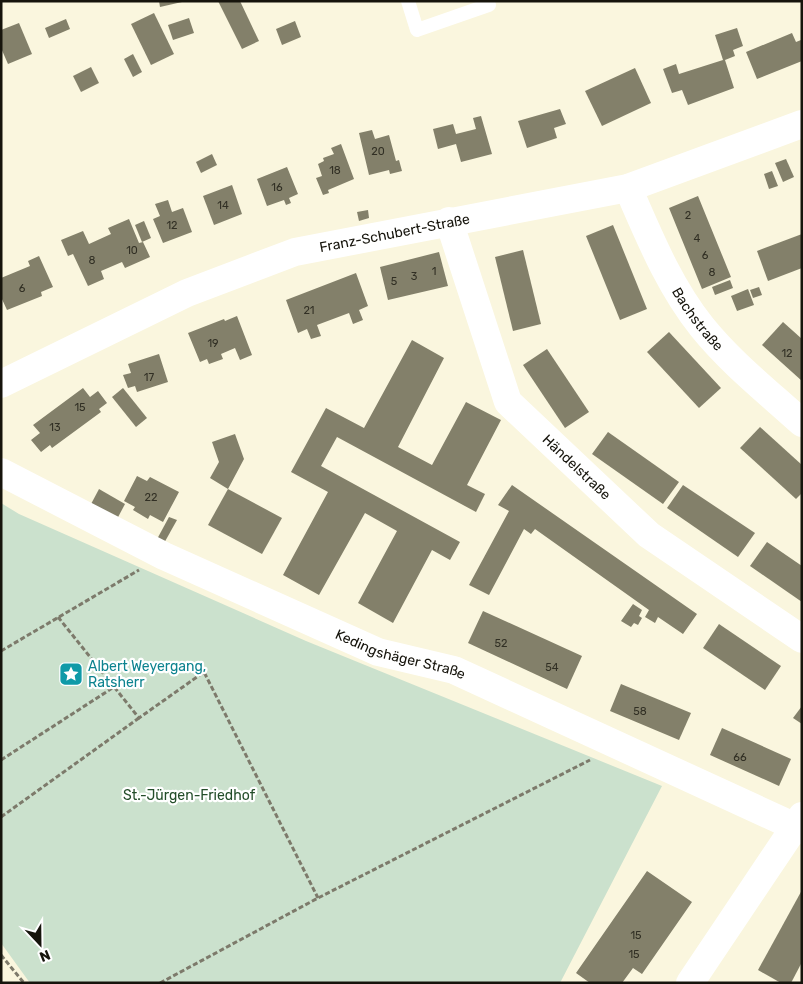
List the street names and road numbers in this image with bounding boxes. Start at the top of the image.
street label: Franz-Schubert-Straße [318,210,471,256]
street label: Bachstraße [669,284,727,354]
street label: Händelstraße [539,431,615,503]
street label: Kedingshäger Straße [333,626,468,683]

